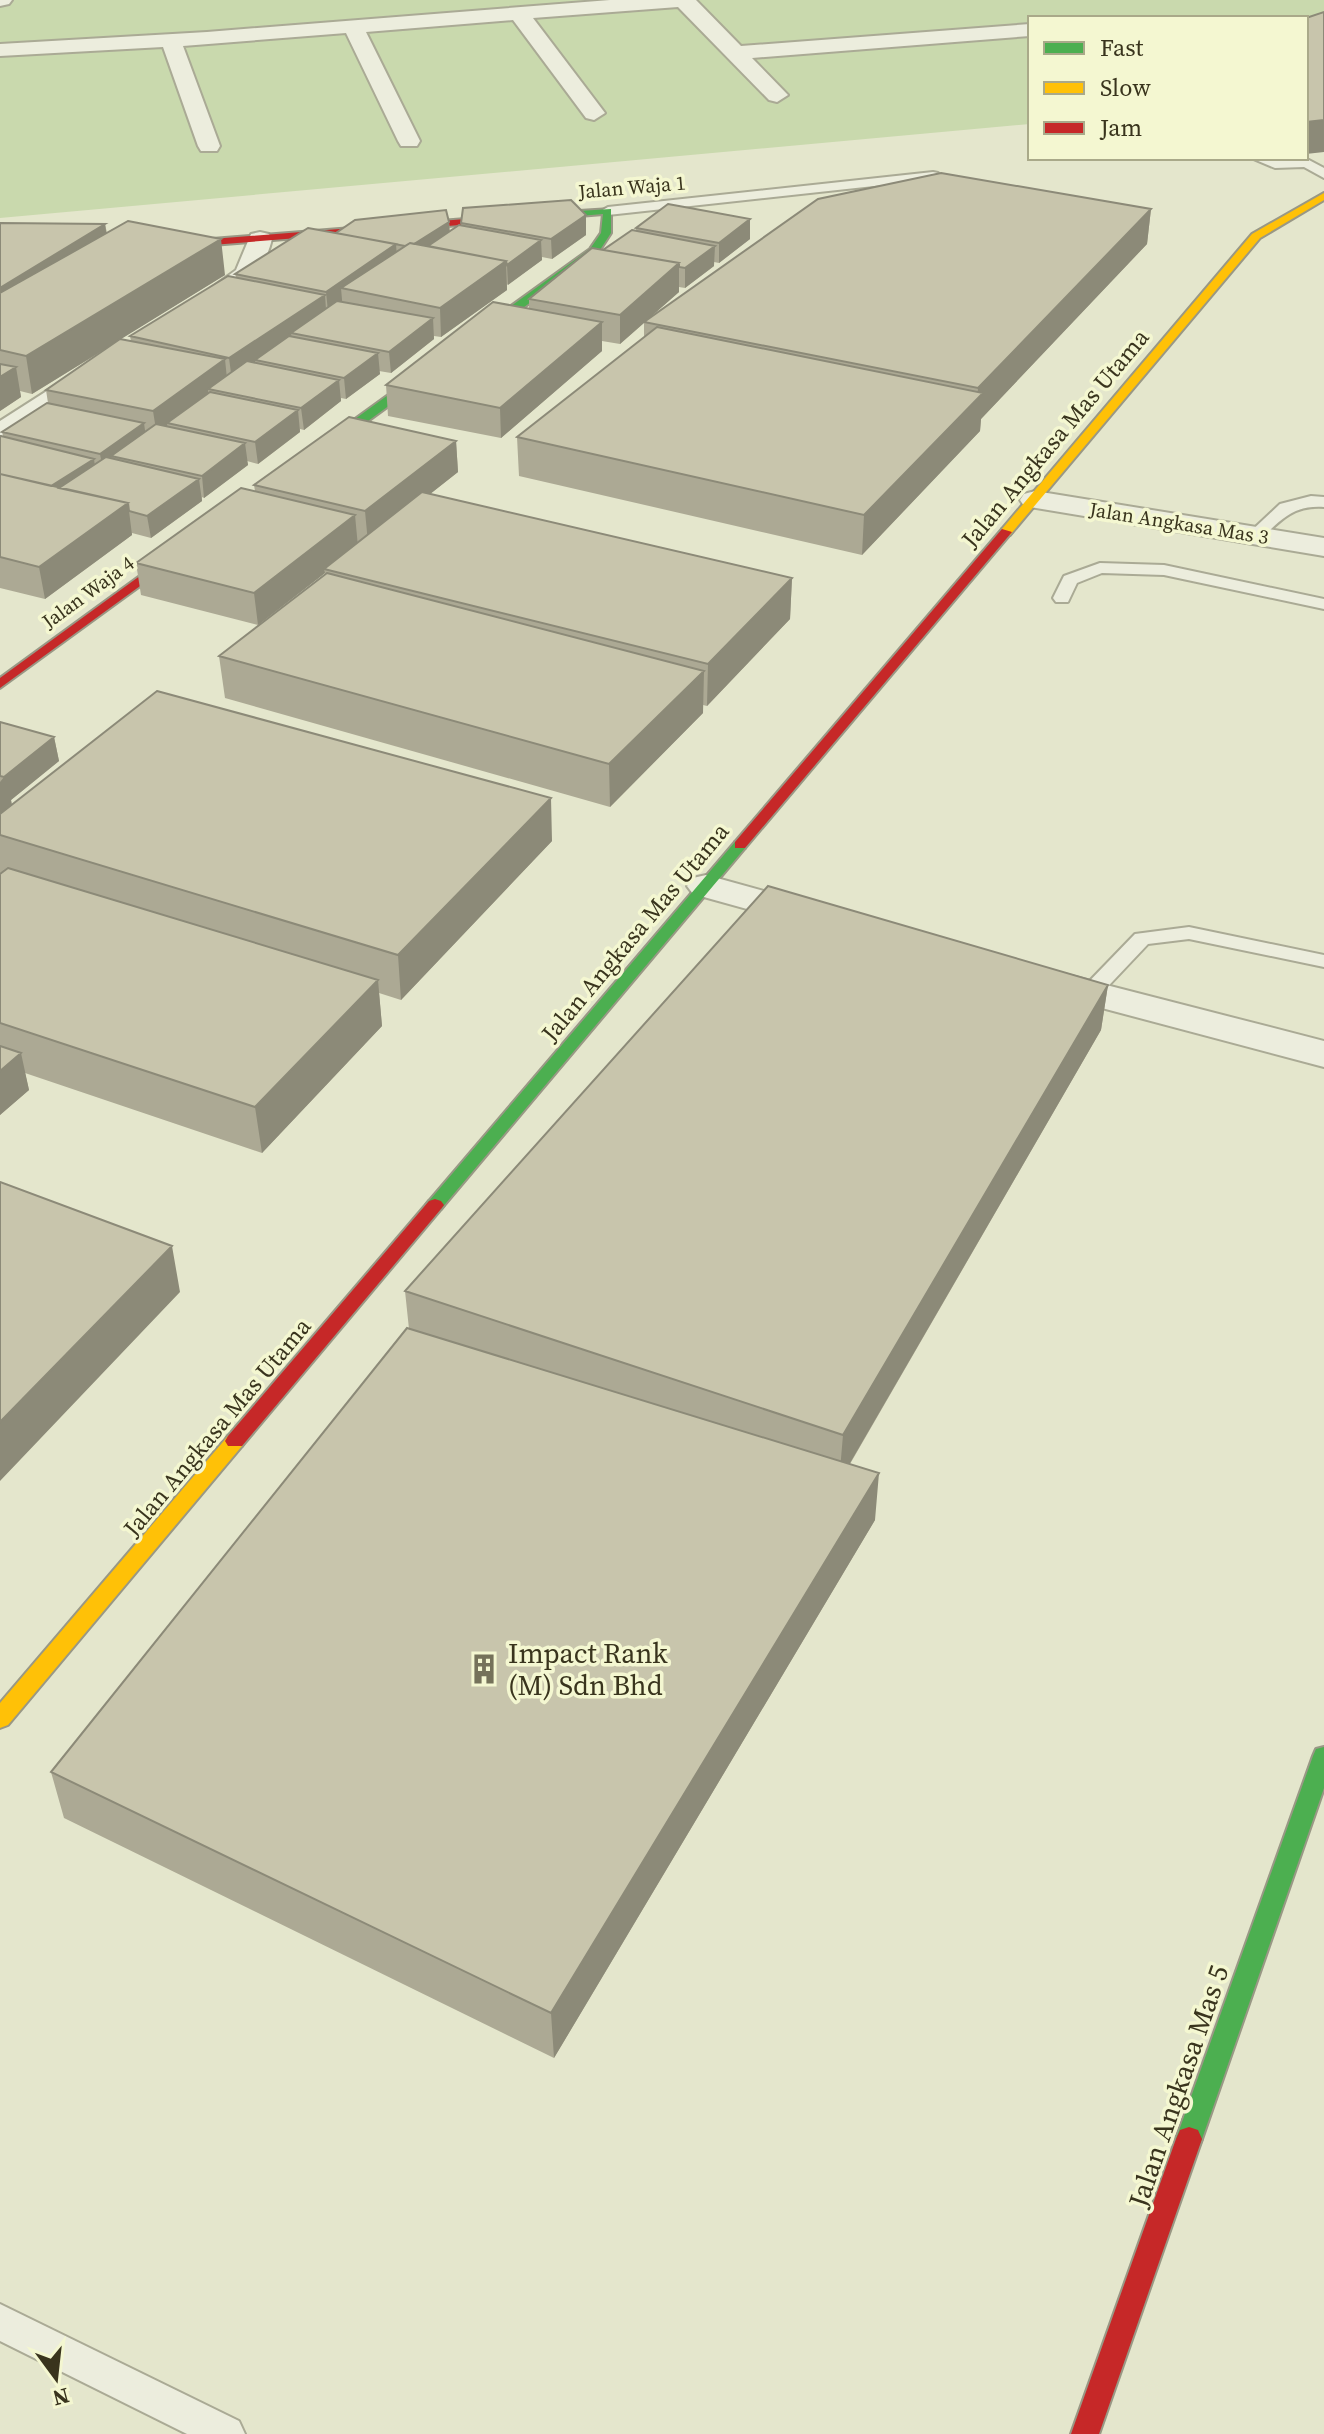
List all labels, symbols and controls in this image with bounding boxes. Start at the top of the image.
legend [1028,16,1308,160]
text: Fast [1100,31,1144,64]
text: Slow [1100,71,1151,104]
text: Jam [1099,111,1142,144]
street label: Jalan Waja 1 [576,168,687,206]
street label: Jalan Angkasa Mas Utama [953,321,1157,555]
street label: Jalan Angkasa Mas 3 [1086,495,1271,551]
street label: Jalan Waja 4 [35,549,140,636]
street label: Jalan Angkasa Mas Utama [533,815,737,1049]
street label: Jalan Angkasa Mas Utama [115,1310,319,1544]
place label: Impact Rank (M) Sdn Bhd [508,1634,668,1704]
building icon: Impact Rank (M) Sdn Bhd [467,1652,501,1686]
street label: Jalan Angkasa Mas 5 [1118,1960,1237,2213]
north arrow [16,2338,96,2418]
text: N [50,2381,73,2414]

